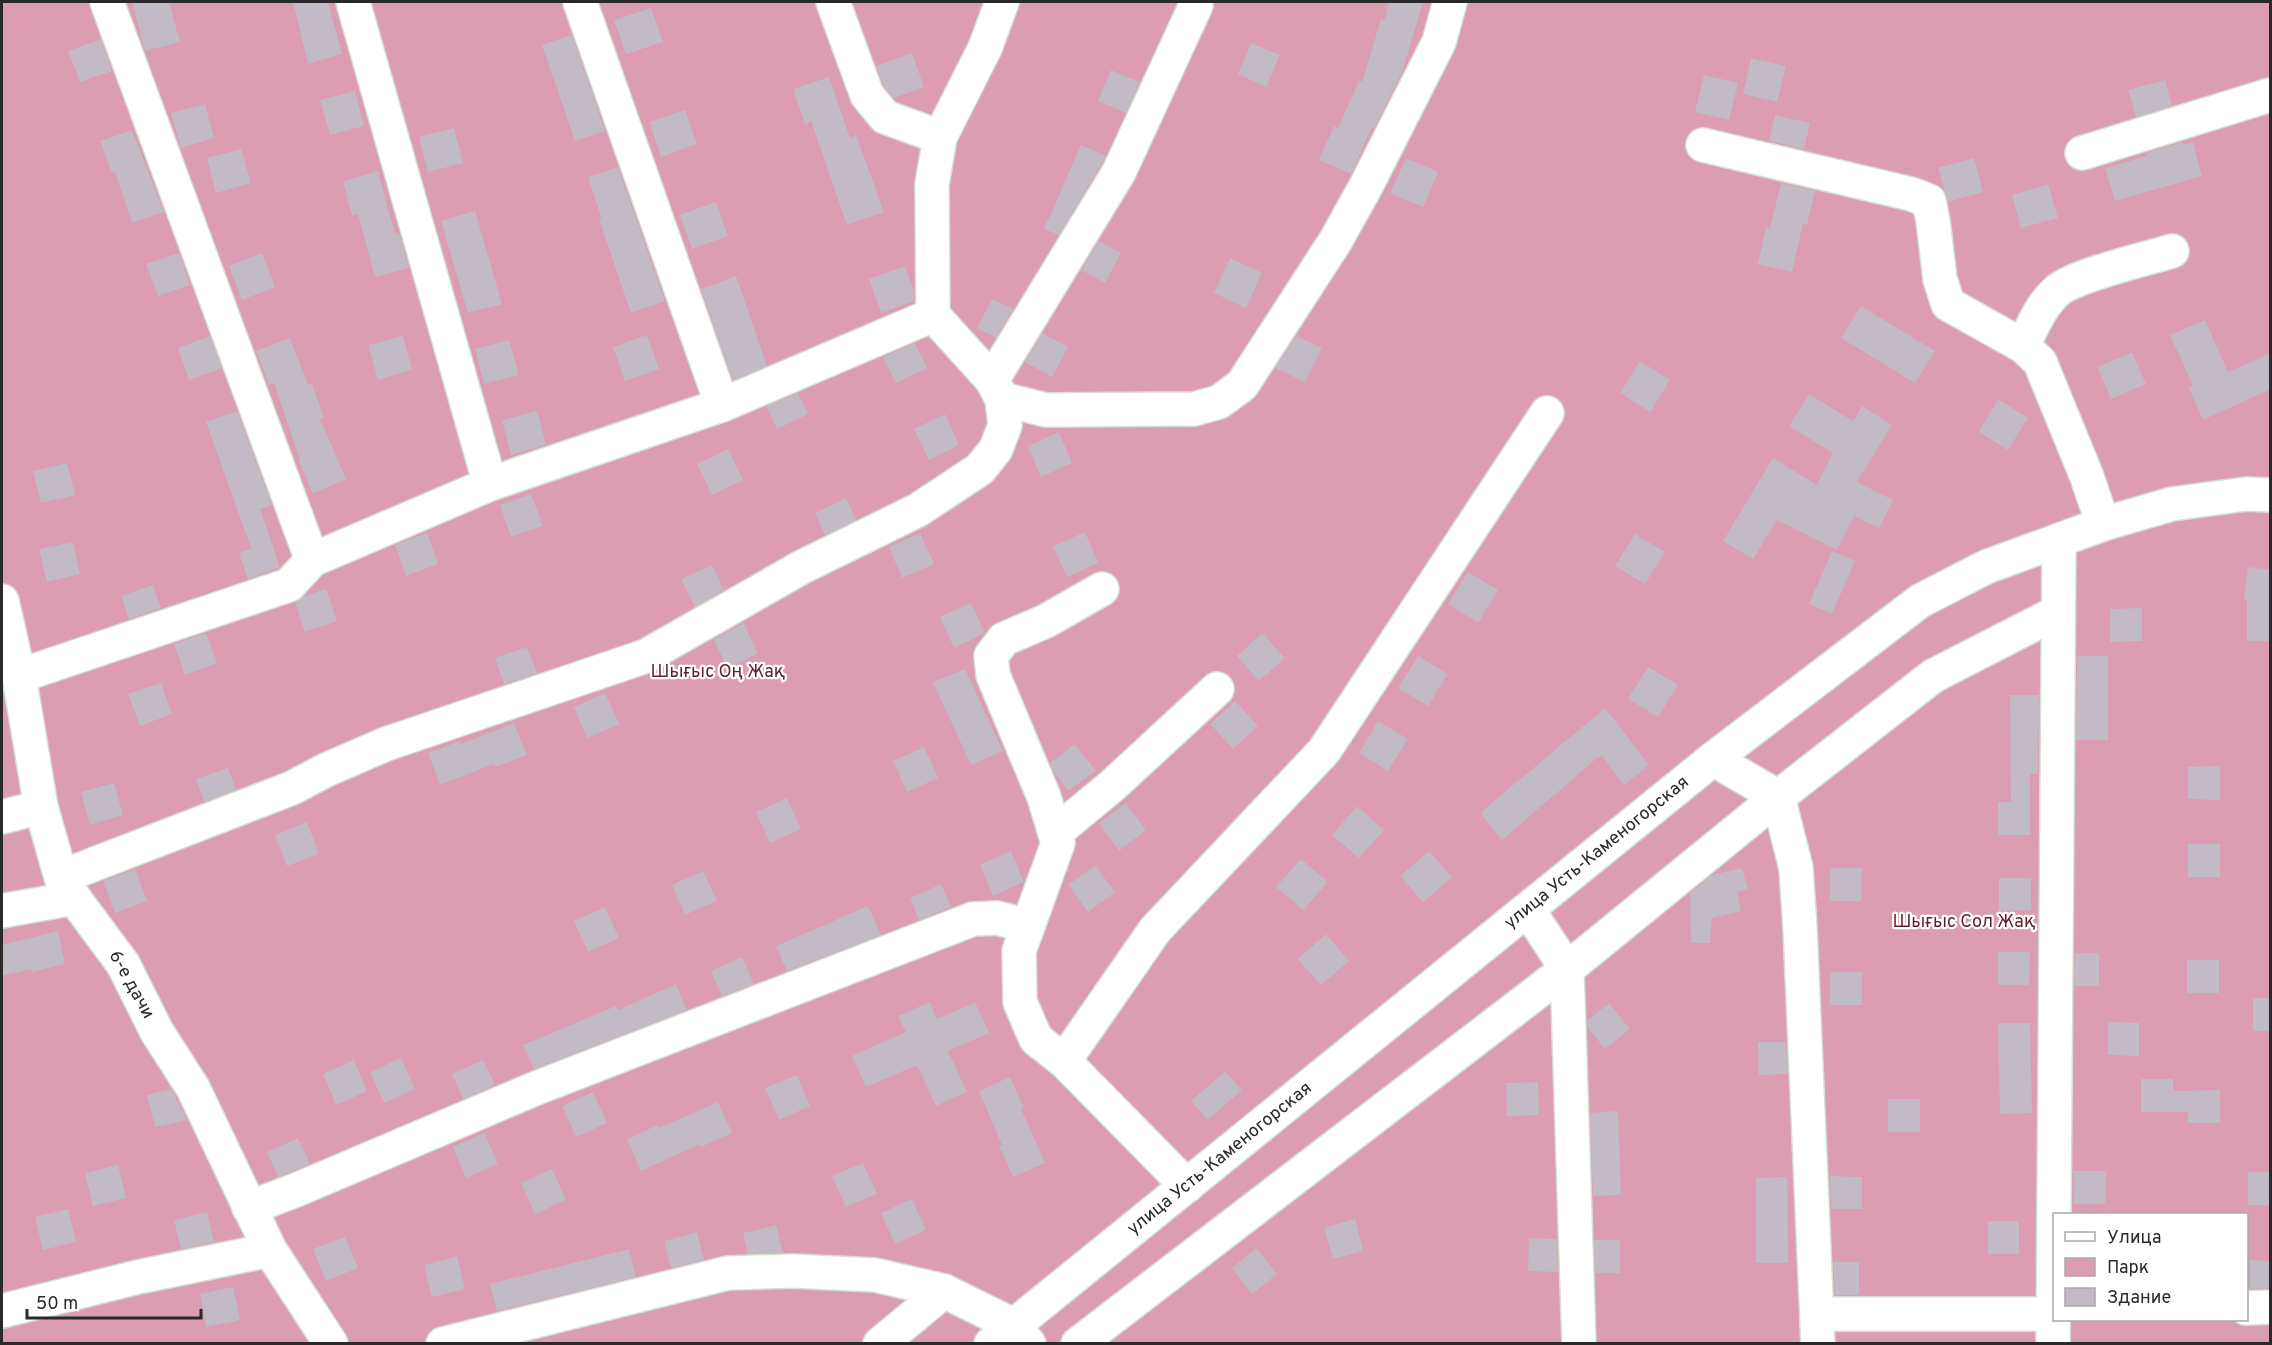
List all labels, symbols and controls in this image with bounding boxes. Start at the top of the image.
park label: Шығыс Оң Жақ [651,661,785,684]
street label: улица Усть-Каменогорская [1500,771,1694,935]
park label: Шығыс Сол Жақ [1892,911,2036,934]
street label: 6-е дачи [103,947,159,1023]
street label: улица Усть-Каменогорская [1123,1077,1317,1241]
legend [2053,1213,2248,1321]
text: Улица [2107,1227,2161,1250]
text: Парк [2107,1257,2149,1280]
scale bar [27,1282,201,1320]
text: Здание [2107,1287,2171,1310]
text: 50 m [36,1293,78,1316]

